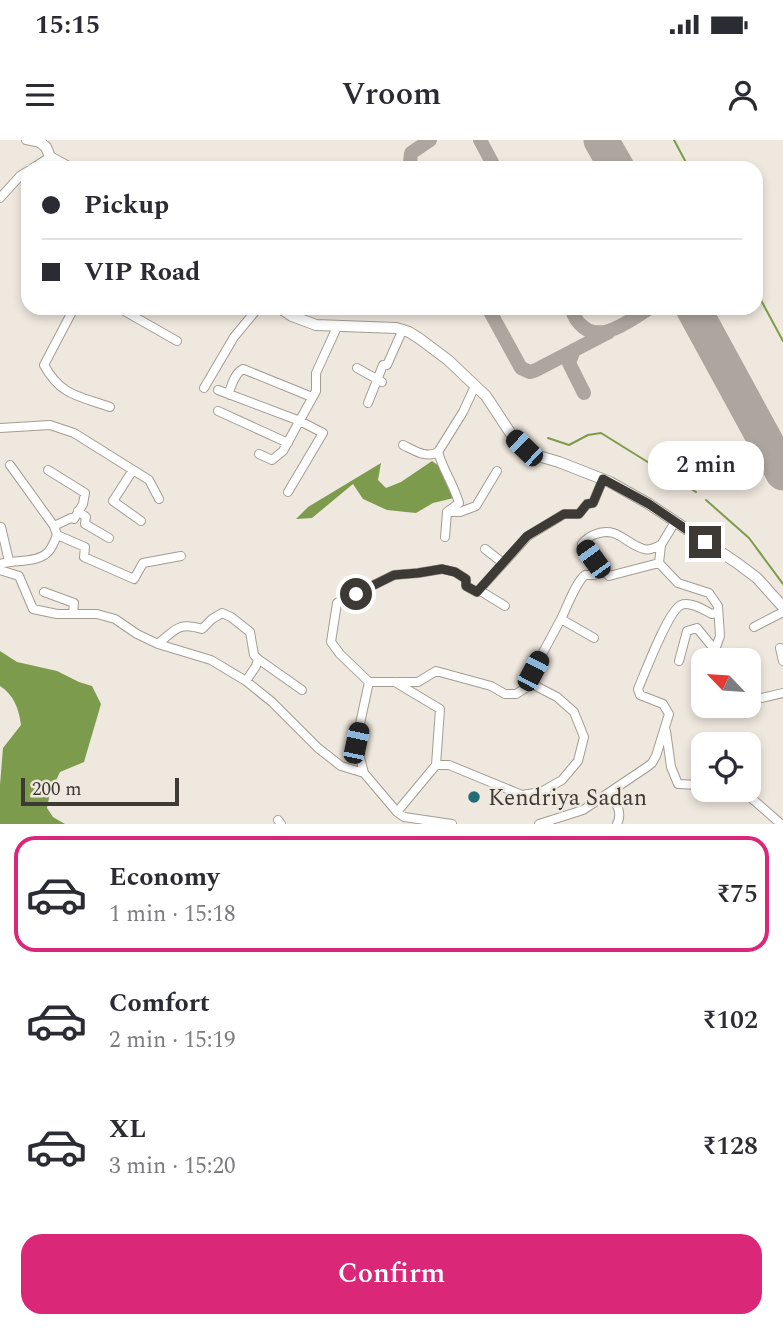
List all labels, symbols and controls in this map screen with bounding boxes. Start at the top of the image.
text: 15:15 [35,5,100,45]
text: Vroom [342,70,441,119]
icon: menu [21,76,59,114]
icon: person [724,76,762,114]
text: Pickup [84,185,169,225]
text: VIP Road [84,252,200,292]
car [502,426,547,470]
callout: 2 min [647,440,763,490]
text: 2 min [676,448,736,483]
route end [689,526,721,558]
car [573,536,614,582]
route start [340,578,372,610]
car [514,648,553,694]
north arrow [691,648,761,718]
map controls [691,648,761,802]
car [342,720,371,766]
button: locate [691,732,761,802]
scale bar [21,775,178,807]
text: 200 m [32,775,82,804]
place label: Kendriya Sadan [488,781,647,816]
marker: Kendriya Sadan [466,789,482,805]
text: Economy [109,857,219,897]
icon: car [25,863,88,926]
text: ₹75 [716,874,758,914]
text: 1 min · 15:18 [109,897,236,932]
text: Comfort [109,983,210,1023]
icon: car [25,989,88,1052]
text: ₹102 [702,1000,758,1040]
text: 2 min · 15:19 [109,1023,236,1058]
text: XL [109,1109,146,1149]
icon: car [25,1115,88,1178]
text: ₹128 [702,1126,758,1166]
text: 3 min · 15:20 [109,1149,236,1184]
button: Confirm [21,1234,762,1314]

